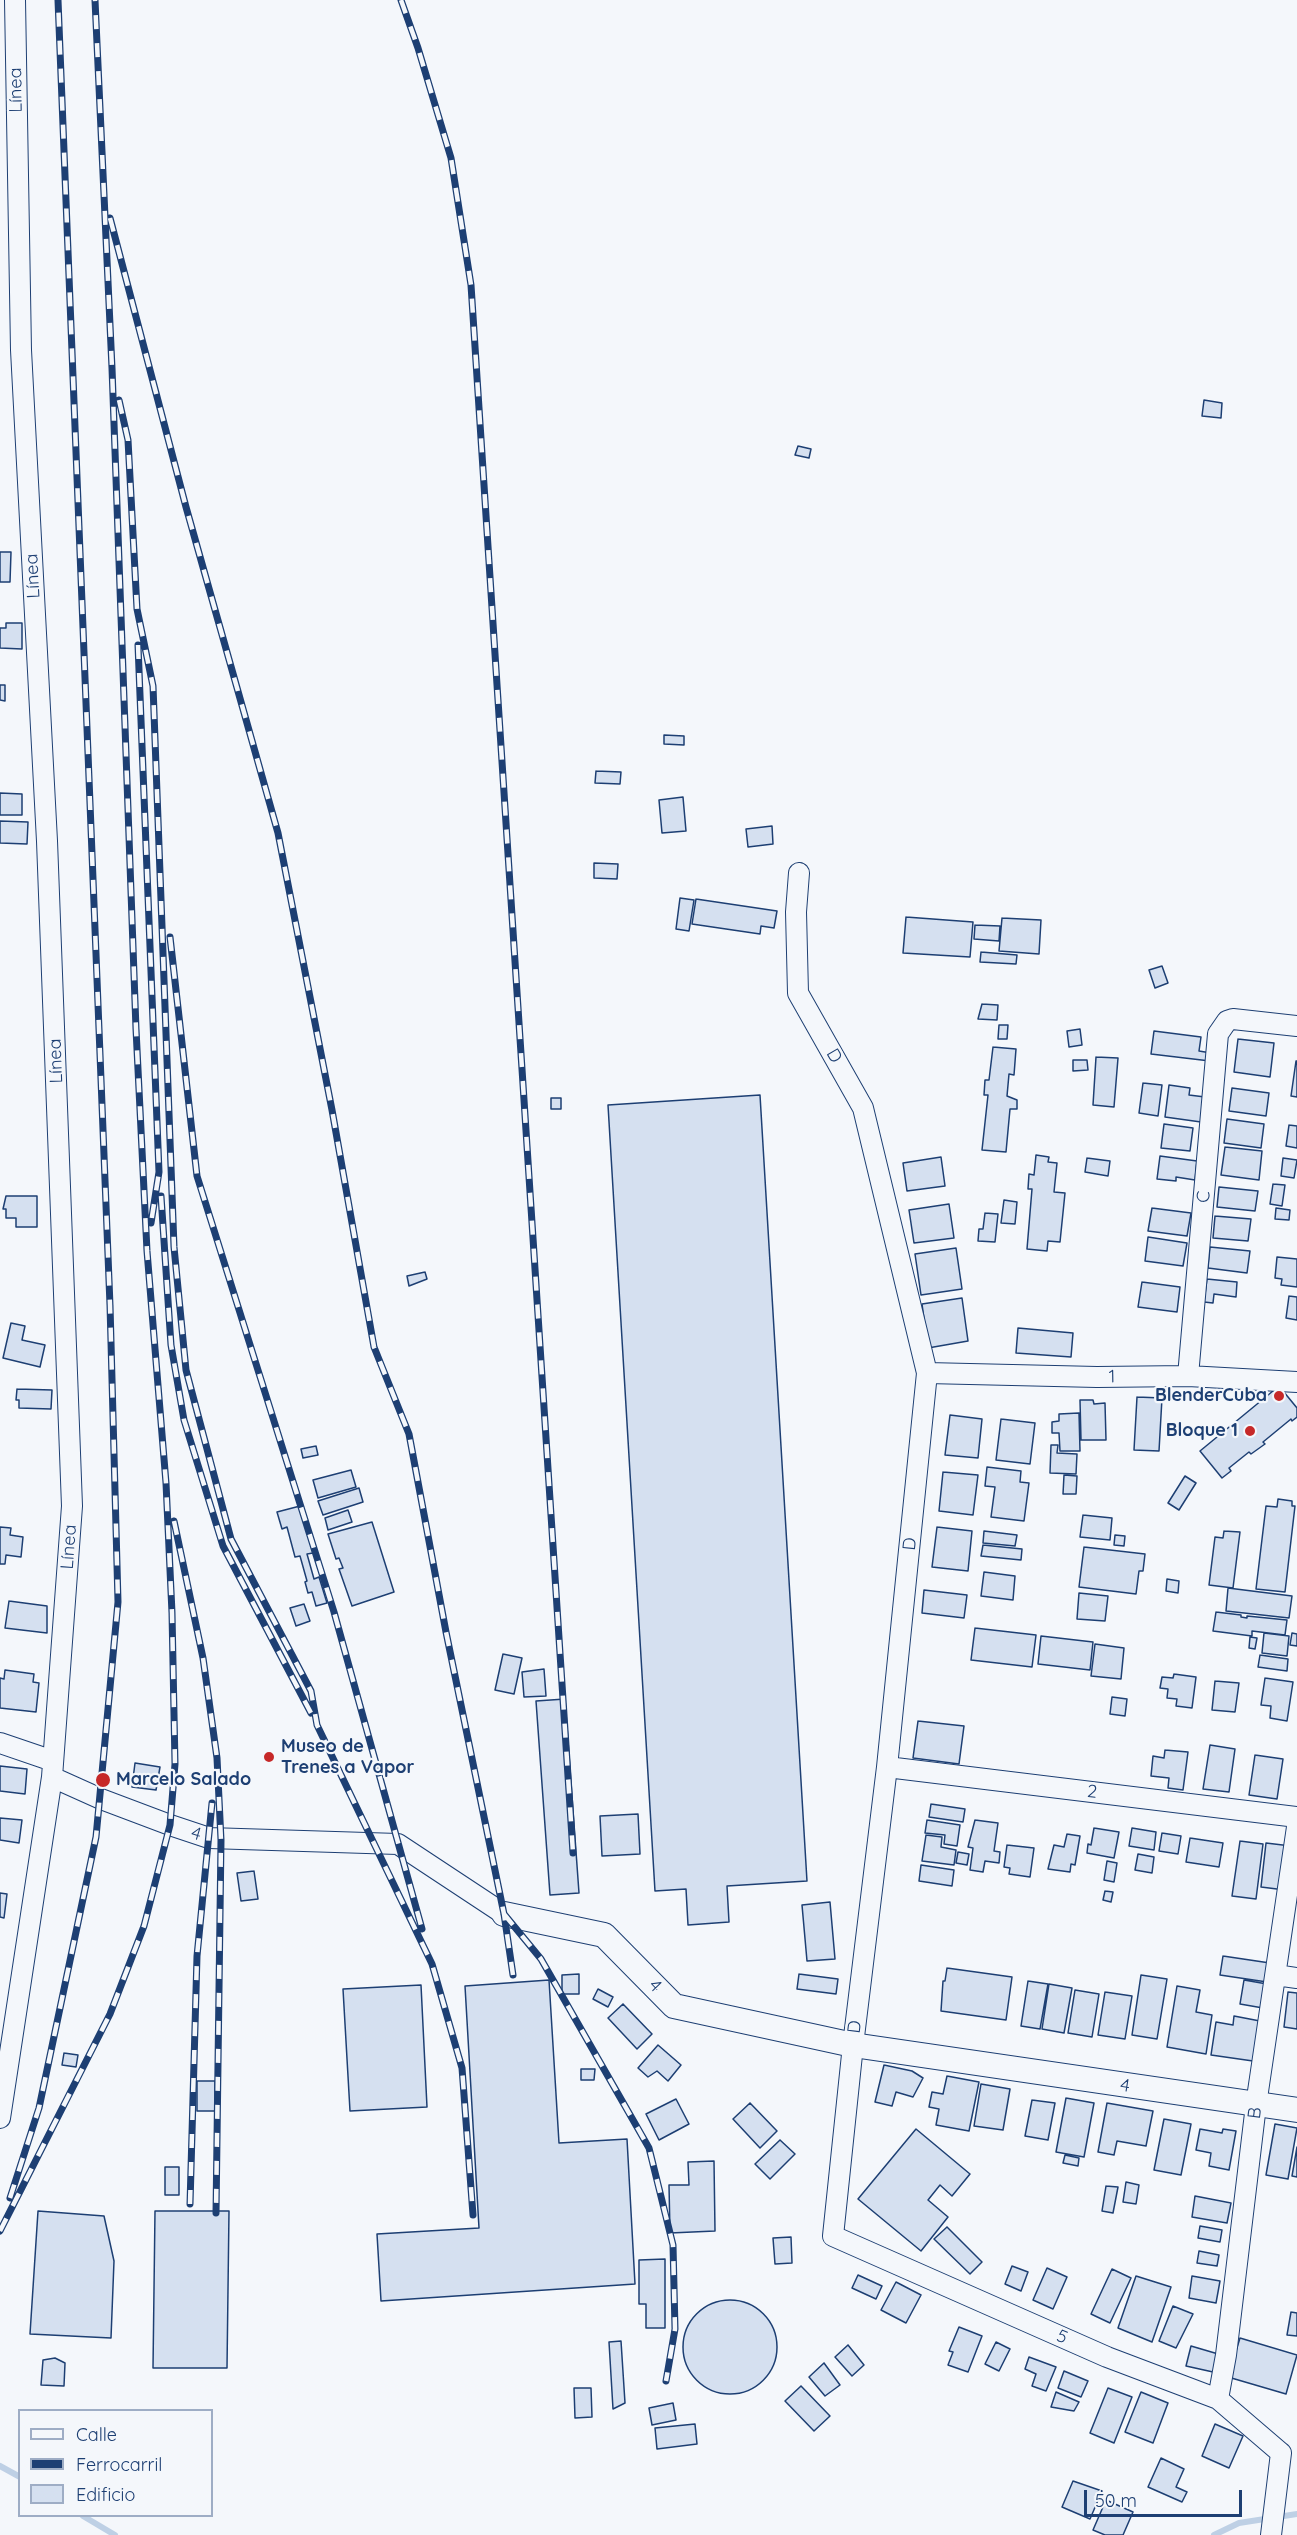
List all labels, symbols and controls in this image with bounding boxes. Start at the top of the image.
street label: Línea [5,67,27,113]
street label: Línea [21,553,45,599]
street label: Línea [44,1038,68,1084]
street label: D [821,1045,847,1067]
street label: C [1193,1190,1215,1204]
street label: 1 [1108,1366,1116,1388]
place label: BlenderCuba [1155,1385,1267,1407]
marker: BlenderCuba [1272,1389,1286,1403]
place label: Bloque 1 [1166,1420,1238,1442]
marker: Bloque 1 [1243,1424,1257,1438]
street label: Línea [57,1524,81,1570]
street label: D [899,1536,921,1552]
place label: Museo de Trenes a Vapor [281,1736,414,1778]
marker: Museo de Trenes a Vapor [262,1750,276,1764]
place label: Marcelo Salado [116,1769,251,1791]
marker: Marcelo Salado [94,1771,112,1789]
street label: 2 [1086,1781,1098,1803]
street label: 4 [188,1822,204,1846]
street label: 4 [644,1975,666,1997]
street label: D [843,2019,867,2035]
street label: 4 [1119,2075,1131,2097]
street label: B [1244,2106,1266,2120]
street label: 5 [1053,2325,1071,2349]
legend [18,2409,213,2517]
text: Calle [76,2423,117,2446]
text: Ferrocarril [76,2453,163,2476]
scale bar [1087,2478,1244,2516]
text: Edificio [76,2483,135,2506]
text: 50 m [1095,2489,1137,2512]

